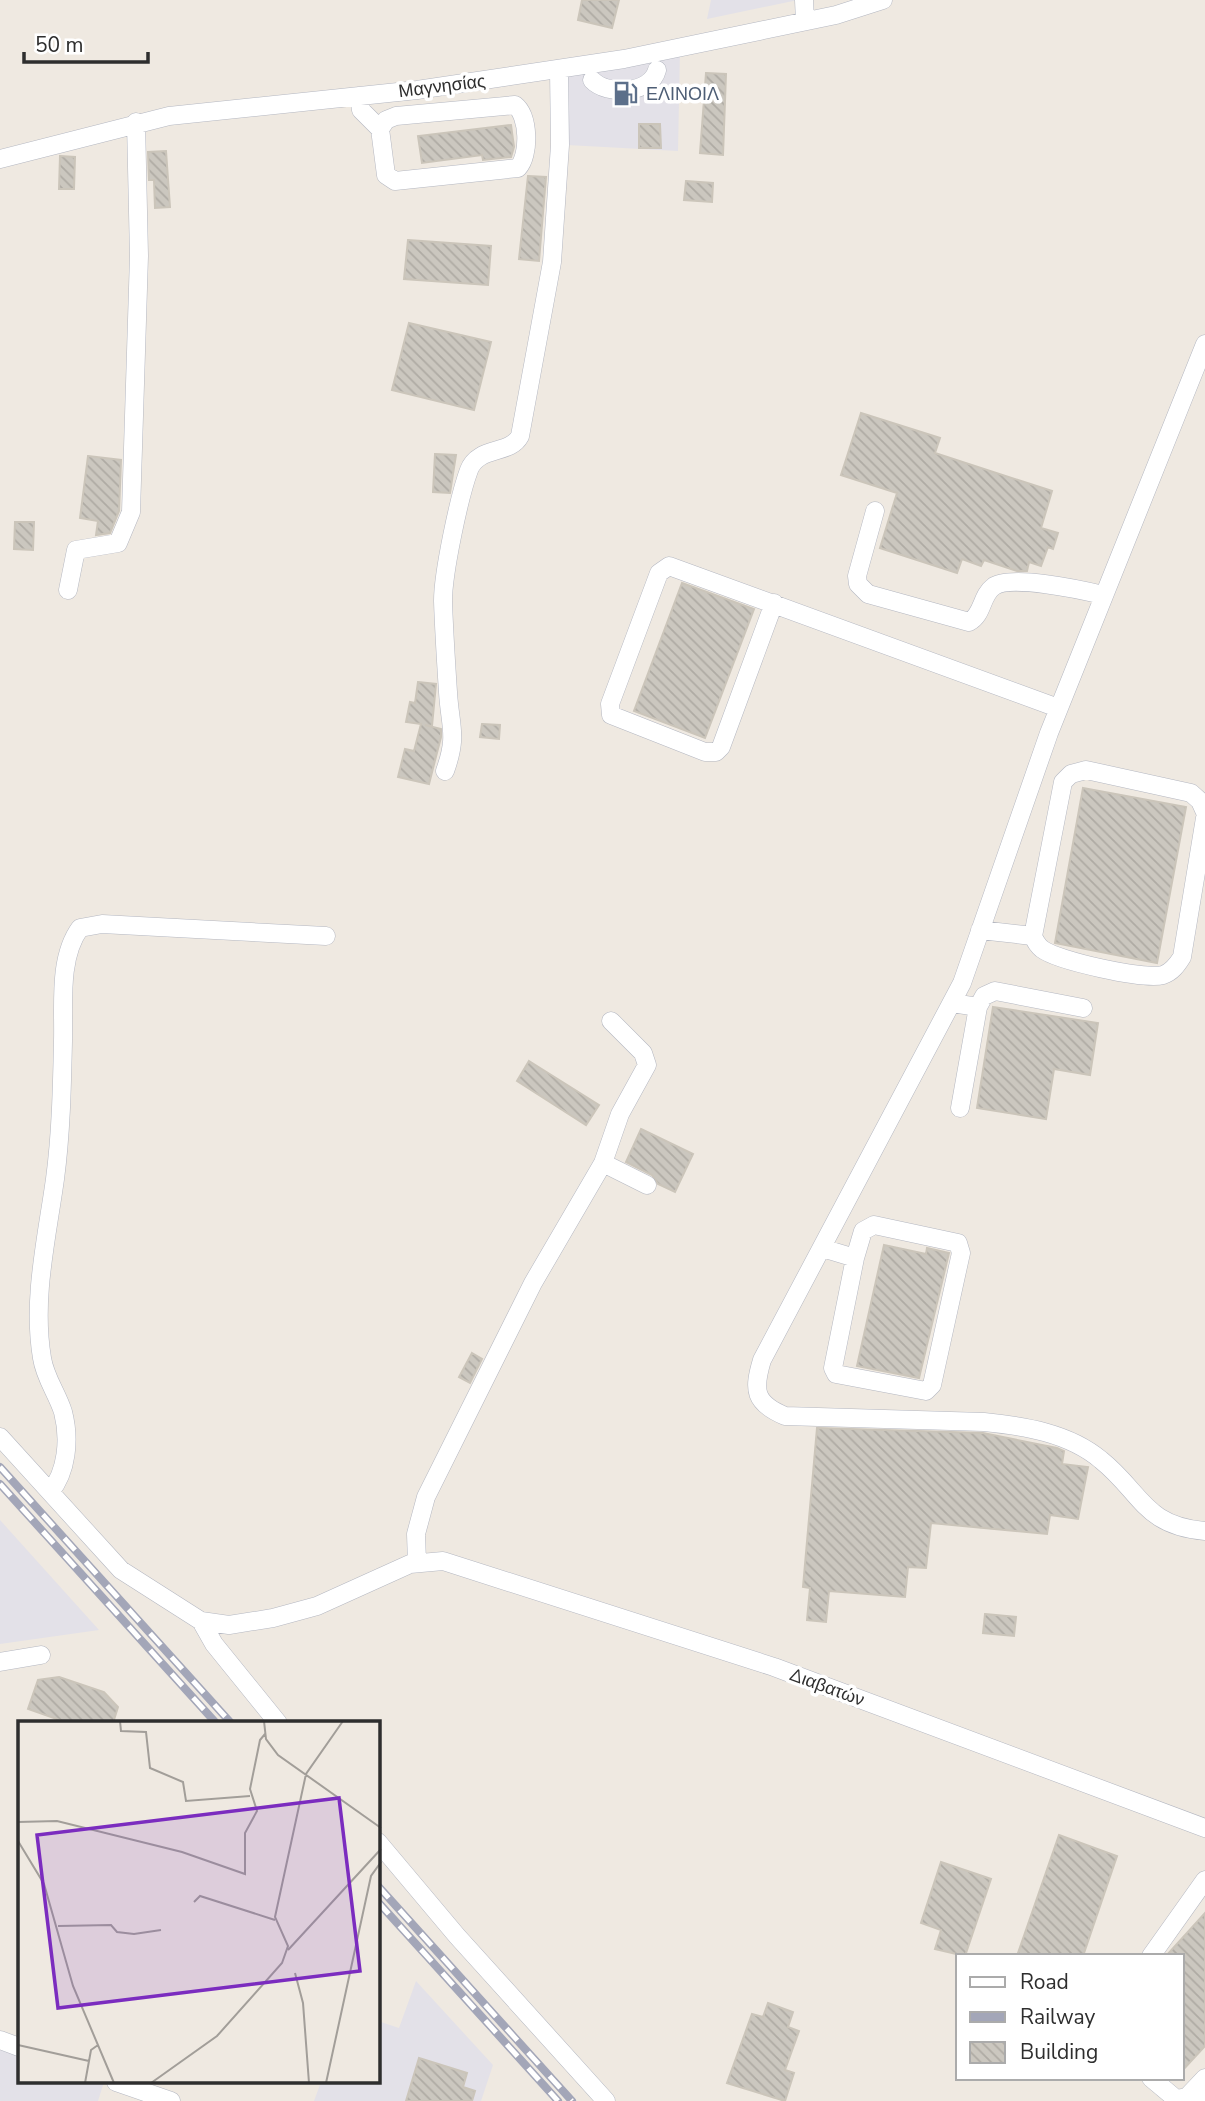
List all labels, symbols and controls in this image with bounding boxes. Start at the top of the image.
scale bar [24,21,149,65]
text: 50 m [35,31,84,59]
street label: Μαγνησίας [397,69,487,103]
fuel station icon: ΕΛΙΝΟΙΛ [612,80,640,108]
place label: ΕΛΙΝΟΙΛ [646,82,719,106]
street label: Διαβατών [786,1662,868,1712]
inset map [18,1721,380,2084]
legend [956,1954,1184,2080]
text: Road [1020,1968,1069,1996]
text: Railway [1020,2003,1095,2031]
text: Building [1020,2038,1098,2066]

